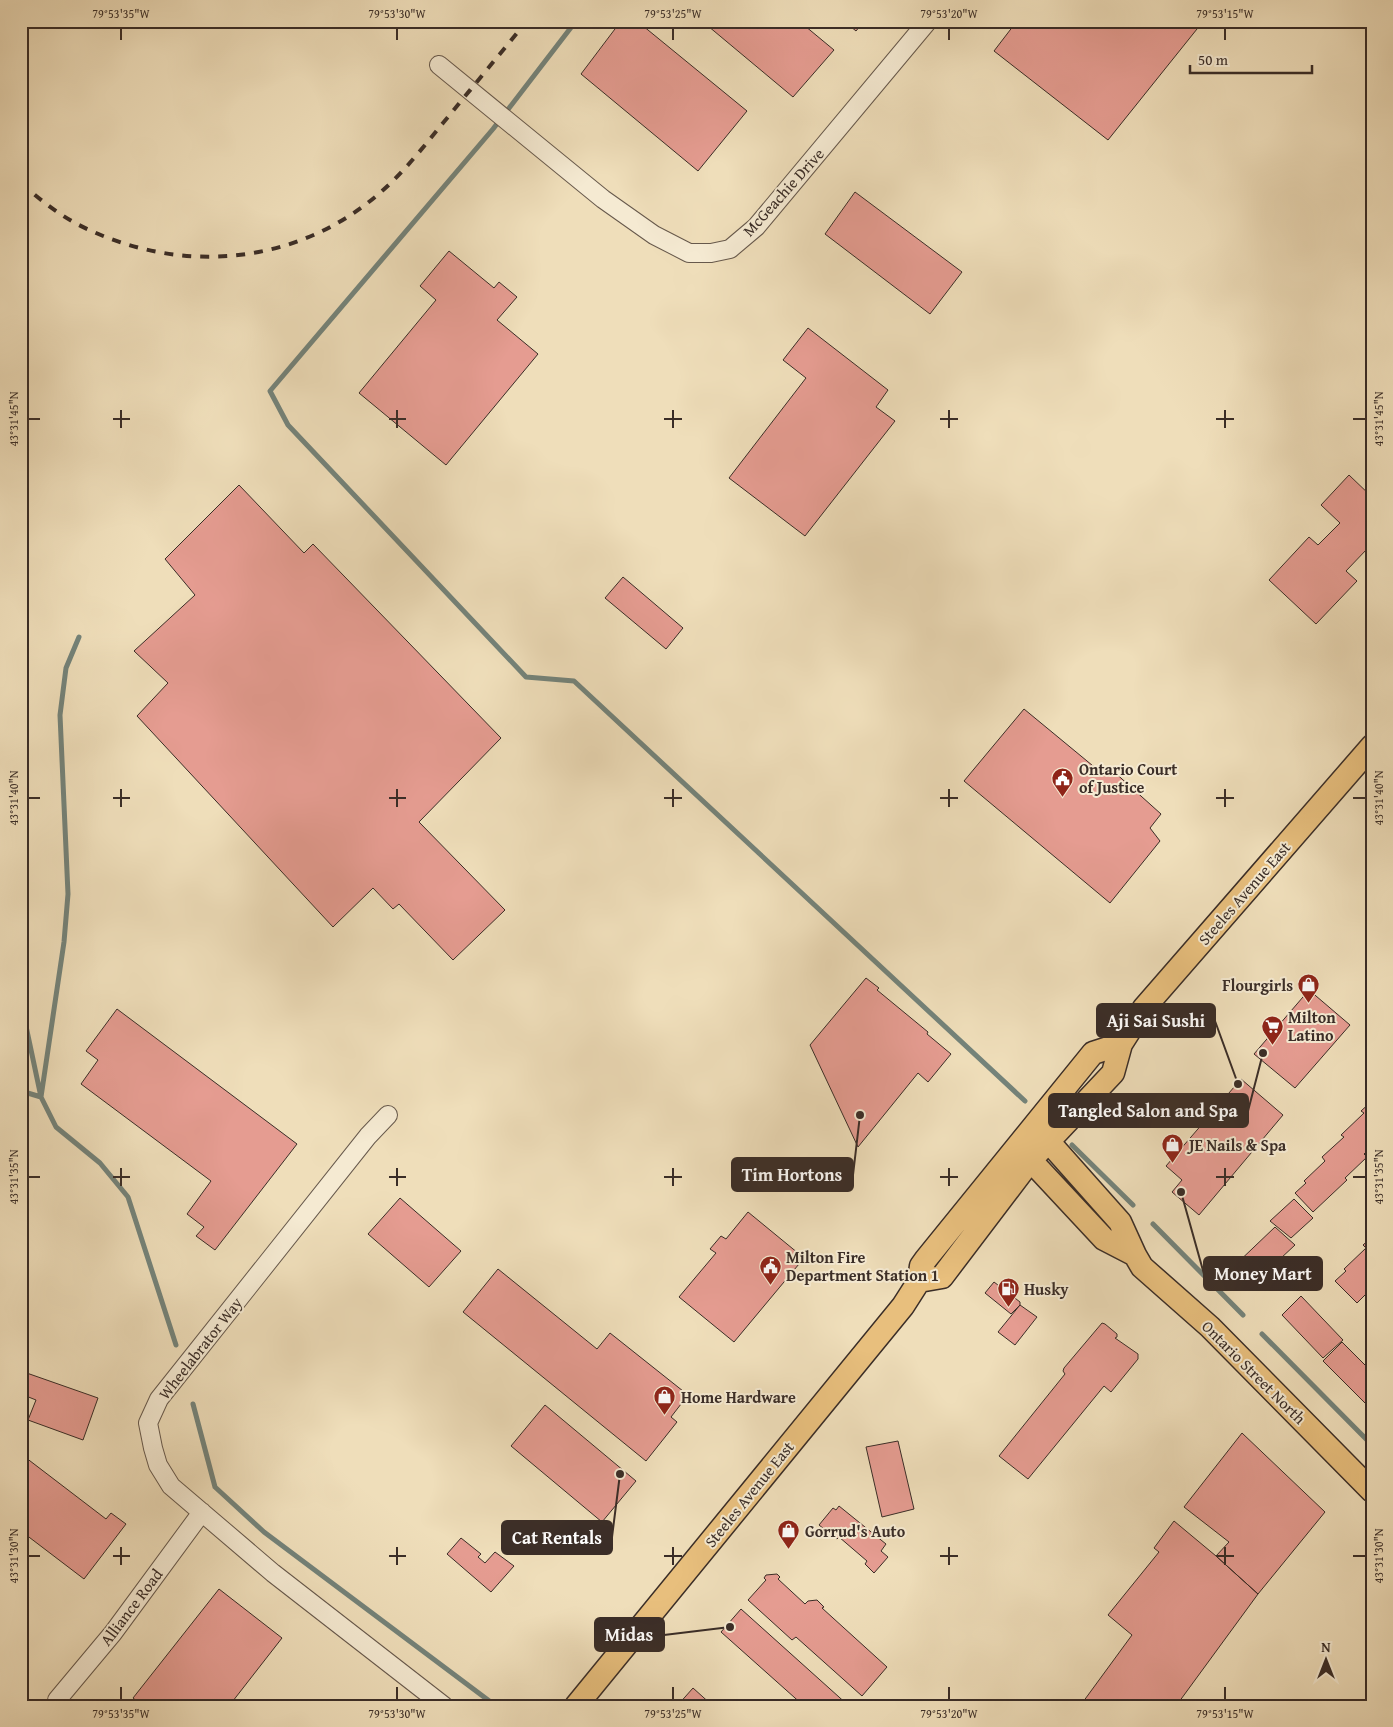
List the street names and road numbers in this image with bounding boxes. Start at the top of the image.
street label: McGeachie Drive [737,142,829,242]
street label: Steeles Avenue East [1192,836,1296,950]
street label: Wheelabrator Way [152,1292,248,1404]
street label: Ontario Street North [1197,1315,1311,1429]
street label: Steeles Avenue East [699,1435,800,1552]
street label: Alliance Road [94,1563,168,1651]

